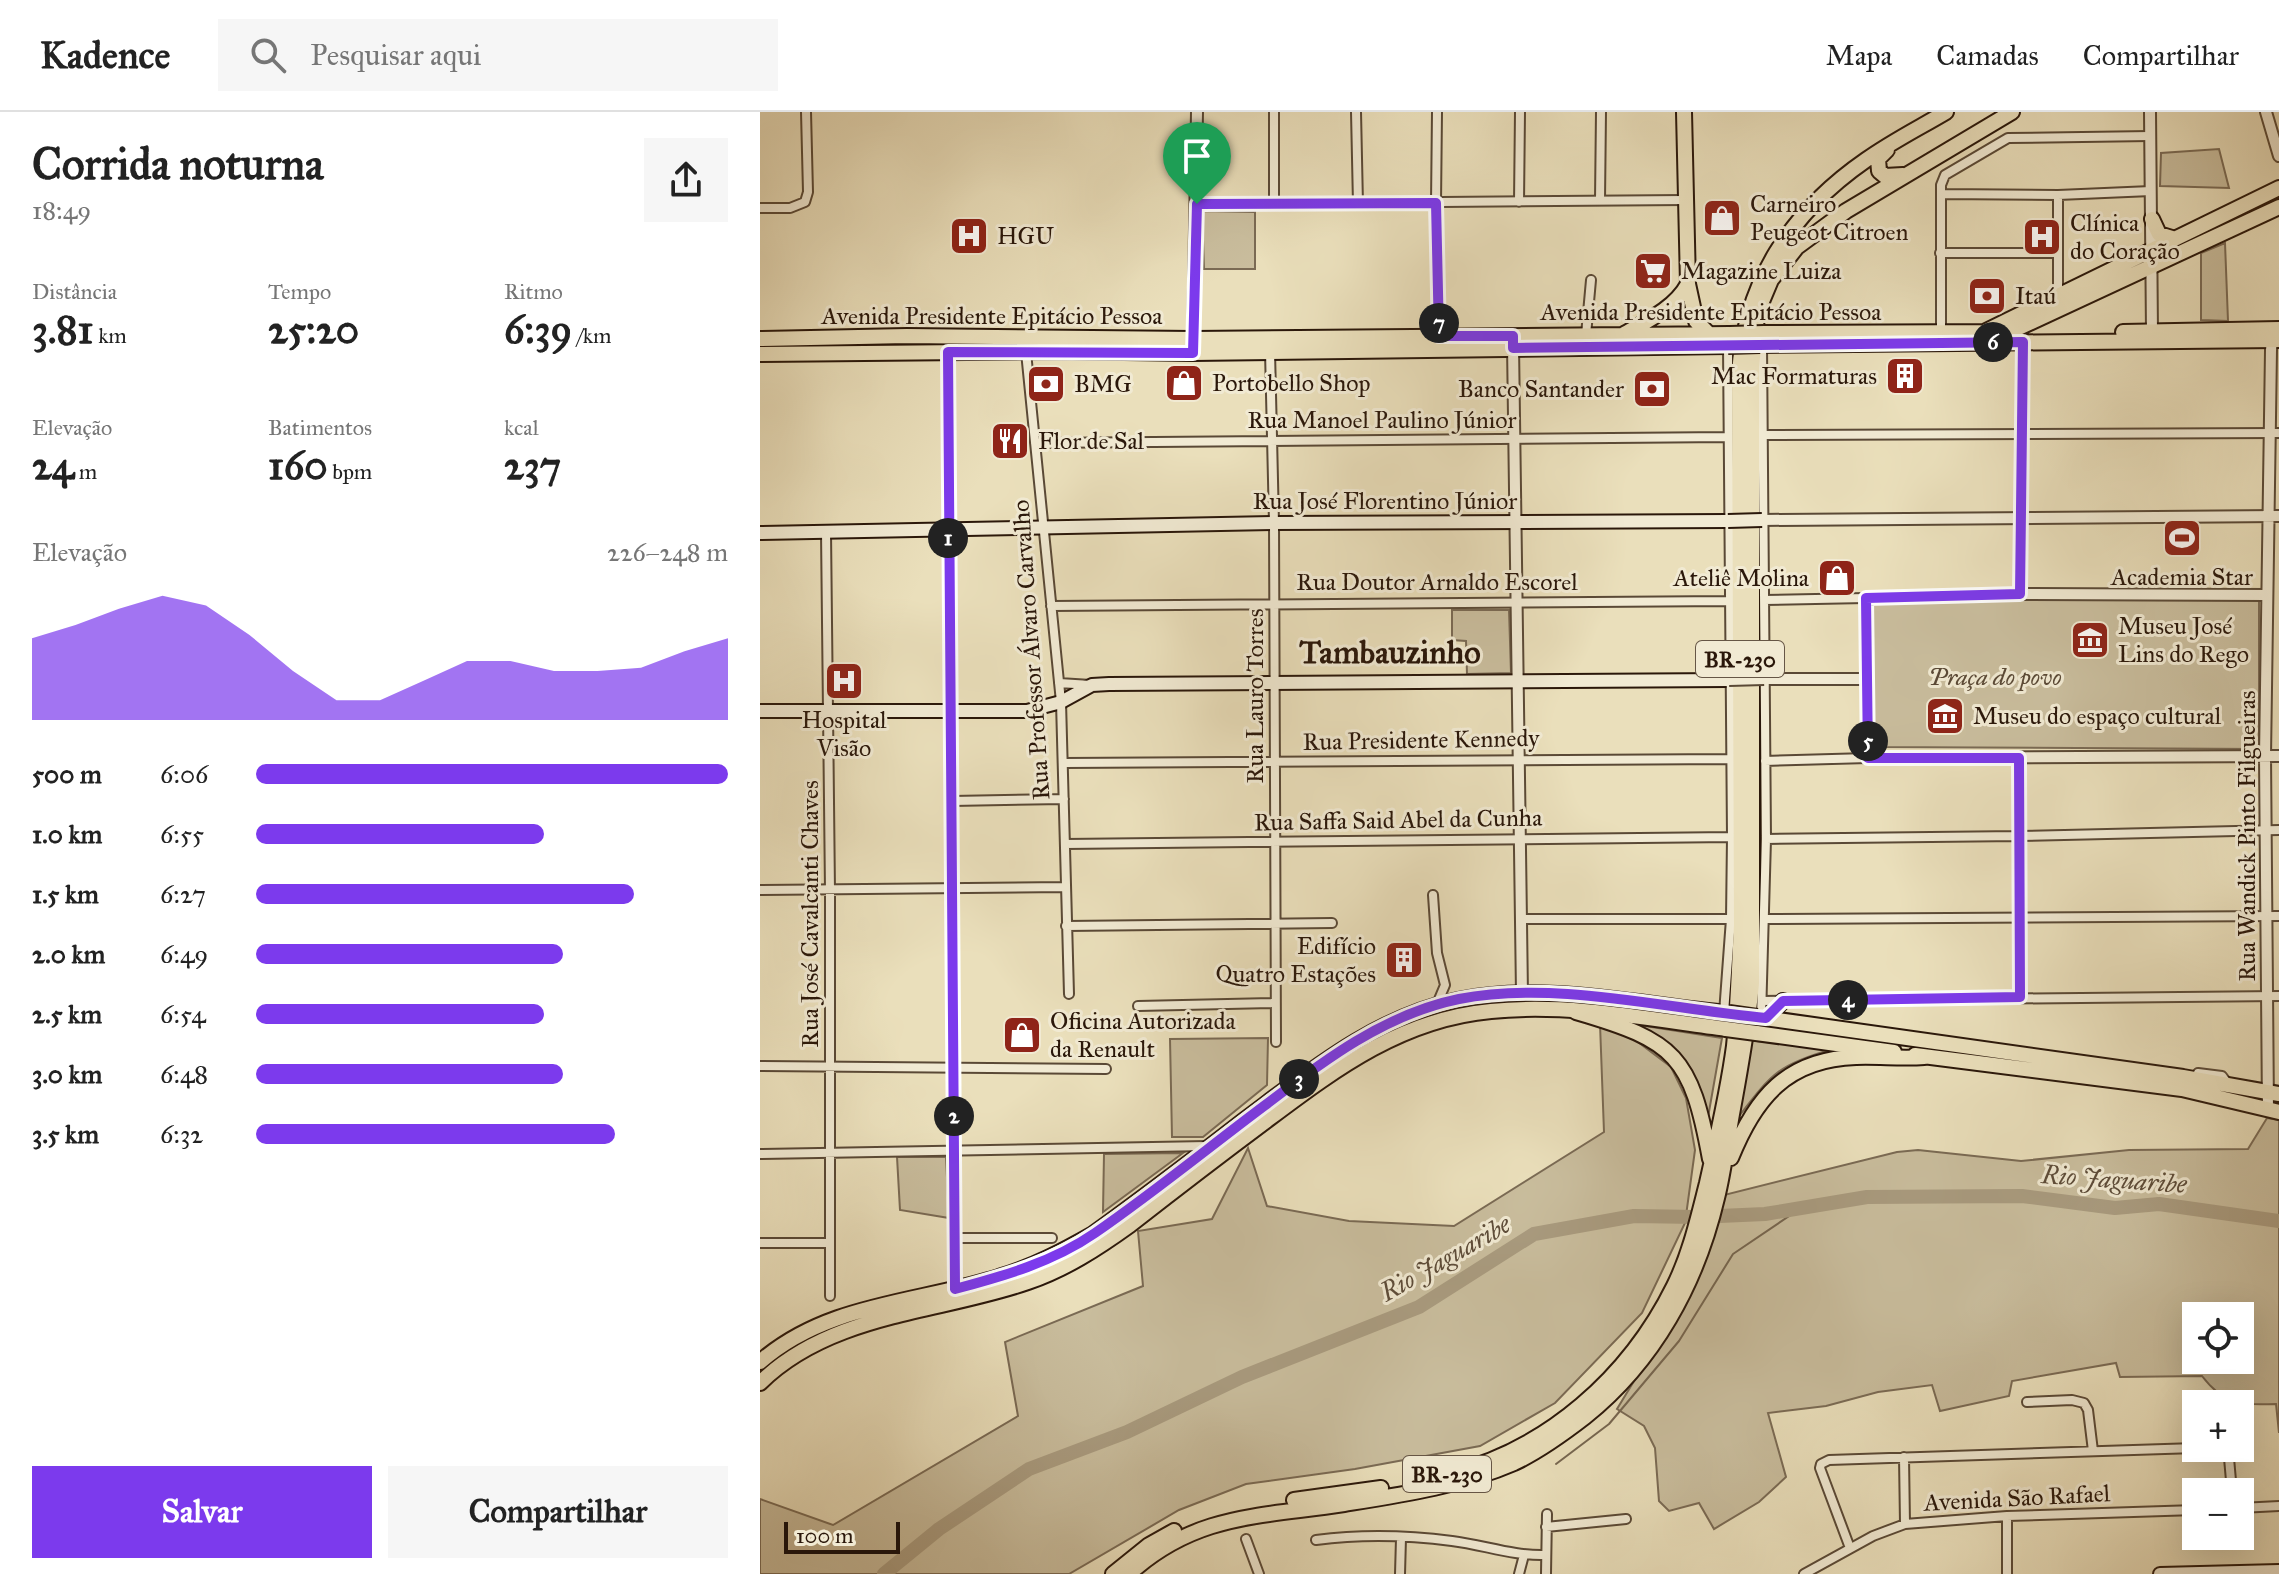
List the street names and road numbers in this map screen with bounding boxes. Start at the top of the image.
street label: Avenida Presidente Epitácio Pessoa [1540,297,1882,327]
street label: Avenida Presidente Epitácio Pessoa [821,301,1163,331]
street label: Rua Manoel Paulino Júnior [1248,405,1516,435]
street label: Rua José Florentino Júnior [1253,486,1517,516]
street label: Rua Professor Álvaro Carvalho [1006,499,1056,801]
street label: Rua Doutor Arnaldo Escorel [1296,567,1578,597]
street label: Rua Lauro Torres [1240,609,1270,783]
road number: BR-230 [1696,641,1784,677]
street label: Rua Wandick Pinto Filgueiras [2232,690,2262,982]
street label: Rua Presidente Kennedy [1302,723,1540,757]
street label: Rua José Cavalcanti Chaves [795,780,825,1048]
street label: Rua Saffa Said Abel da Cunha [1254,802,1543,838]
road number: BR-230 [1403,1456,1491,1492]
street label: Avenida São Rafael [1922,1478,2111,1518]

